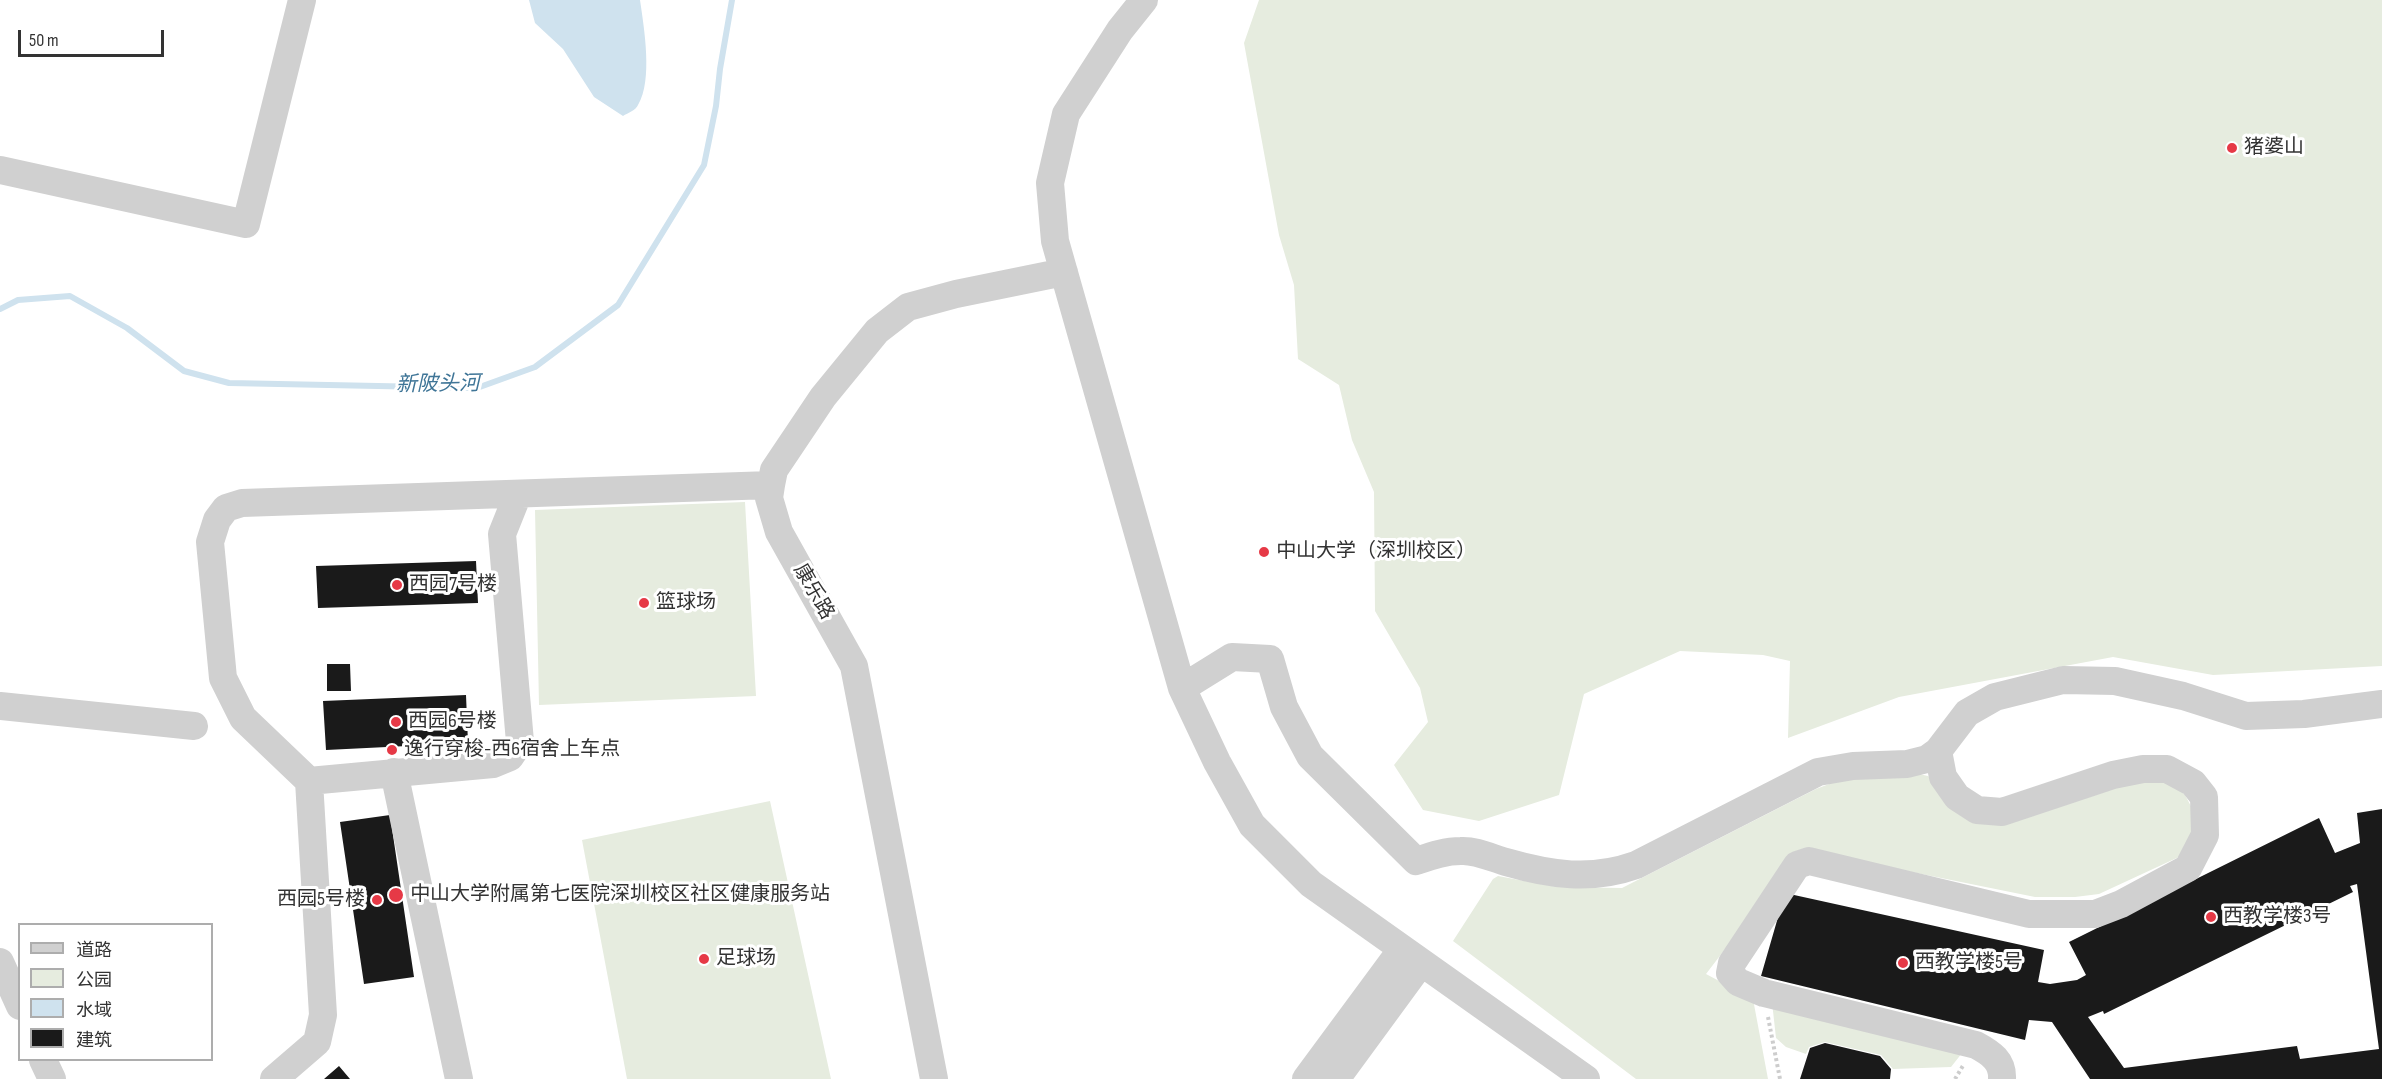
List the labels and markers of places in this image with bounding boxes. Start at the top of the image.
place label: 猪婆山 [2244,136,2304,160]
marker: 猪婆山 [2225,141,2239,155]
place label: 中山大学（深圳校区） [1276,540,1476,564]
marker: 中山大学（深圳校区） [1257,545,1271,559]
place label: 西园7号楼 [409,573,497,597]
marker: 西园7号楼 [390,578,404,592]
place label: 篮球场 [656,591,716,615]
marker: 篮球场 [637,596,651,610]
place label: 西园6号楼 [408,710,497,734]
marker: 西园6号楼 [389,715,403,729]
place label: 逸行穿梭-西6宿舍上车点 [404,738,620,762]
marker: 逸行穿梭-西6宿舍上车点 [385,743,399,757]
place label: 中山大学附属第七医院深圳校区社区健康服务站 [410,883,830,907]
marker: 中山大学附属第七医院深圳校区社区健康服务站 [387,886,405,904]
place label: 西园5号楼 [277,888,365,912]
marker: 西园5号楼 [370,893,384,907]
place label: 西教学楼3号 [2223,905,2331,929]
marker: 西教学楼3号 [2204,910,2218,924]
place label: 足球场 [716,947,776,971]
place label: 西教学楼5号 [1915,951,2023,975]
marker: 足球场 [697,952,711,966]
marker: 西教学楼5号 [1896,956,1910,970]

